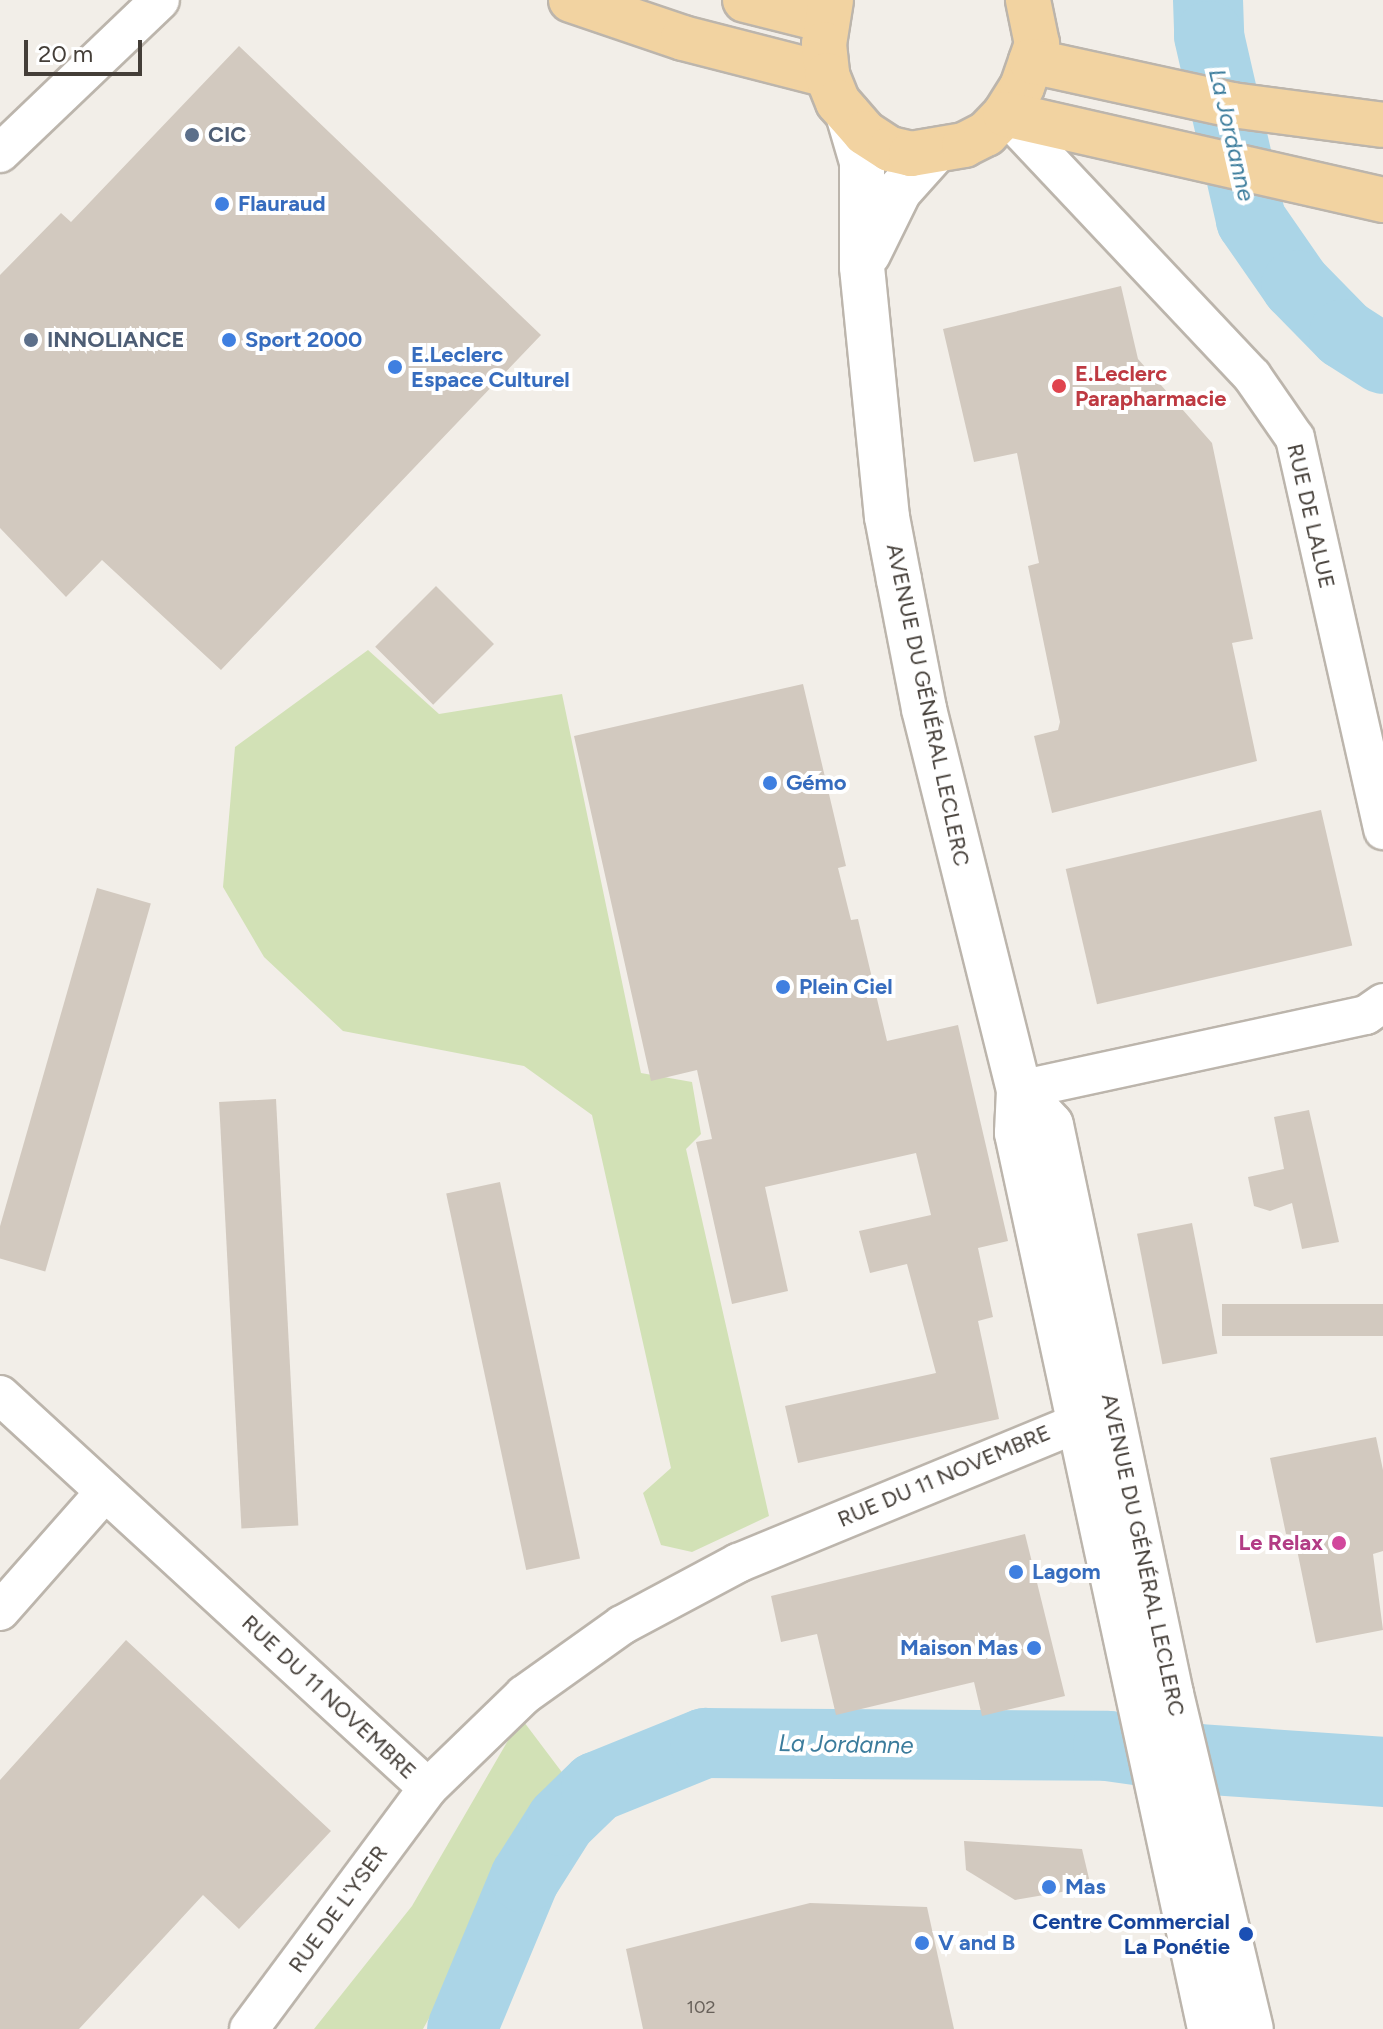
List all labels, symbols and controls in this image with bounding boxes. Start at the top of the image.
scale bar [28,24,146,74]
text: 20 m [38,39,93,68]
water label: La Jordanne [1203,66,1261,204]
place label: CIC [208,122,246,148]
marker: CIC [183,126,201,144]
place label: Flauraud [238,191,325,217]
marker: Flauraud [213,195,231,213]
place label: INNOLIANCE [47,327,184,353]
place label: Sport 2000 [245,327,362,353]
marker: INNOLIANCE [22,331,40,349]
marker: Sport 2000 [220,331,238,349]
place label: E.Leclerc Espace Culturel [411,341,570,392]
marker: E.Leclerc Espace Culturel [386,358,404,376]
place label: E.Leclerc Parapharmacie [1075,360,1227,412]
marker: E.Leclerc Parapharmacie [1050,377,1068,395]
street label: RUE DE LALUE [1282,441,1340,591]
street label: AVENUE DU GÉNÉRAL LECLERC [881,541,975,869]
place label: Gémo [786,770,847,796]
marker: Gémo [761,774,779,792]
place label: Plein Ciel [799,974,893,1000]
marker: Plein Ciel [774,978,792,996]
street label: AVENUE DU GÉNÉRAL LECLERC [1096,1391,1190,1719]
street label: RUE DU 11 NOVEMBRE [834,1419,1054,1533]
place label: Le Relax [1238,1530,1323,1556]
marker: Le Relax [1330,1534,1348,1552]
place label: Lagom [1032,1559,1101,1585]
marker: Lagom [1007,1563,1025,1581]
street label: RUE DU 11 NOVEMBRE [236,1609,422,1785]
place label: Maison Mas [900,1635,1018,1661]
marker: Maison Mas [1025,1639,1043,1657]
water label: La Jordanne [778,1728,914,1760]
street label: RUE DE L'YSER [283,1840,393,1978]
place label: Mas [1065,1874,1106,1900]
marker: Mas [1040,1878,1058,1896]
place label: Centre Commercial La Ponétie [1032,1908,1230,1960]
marker: Centre Commercial La Ponétie [1237,1925,1255,1943]
place label: V and B [938,1930,1015,1956]
marker: V and B [913,1934,931,1952]
house number: 102 [686,1996,716,2018]

